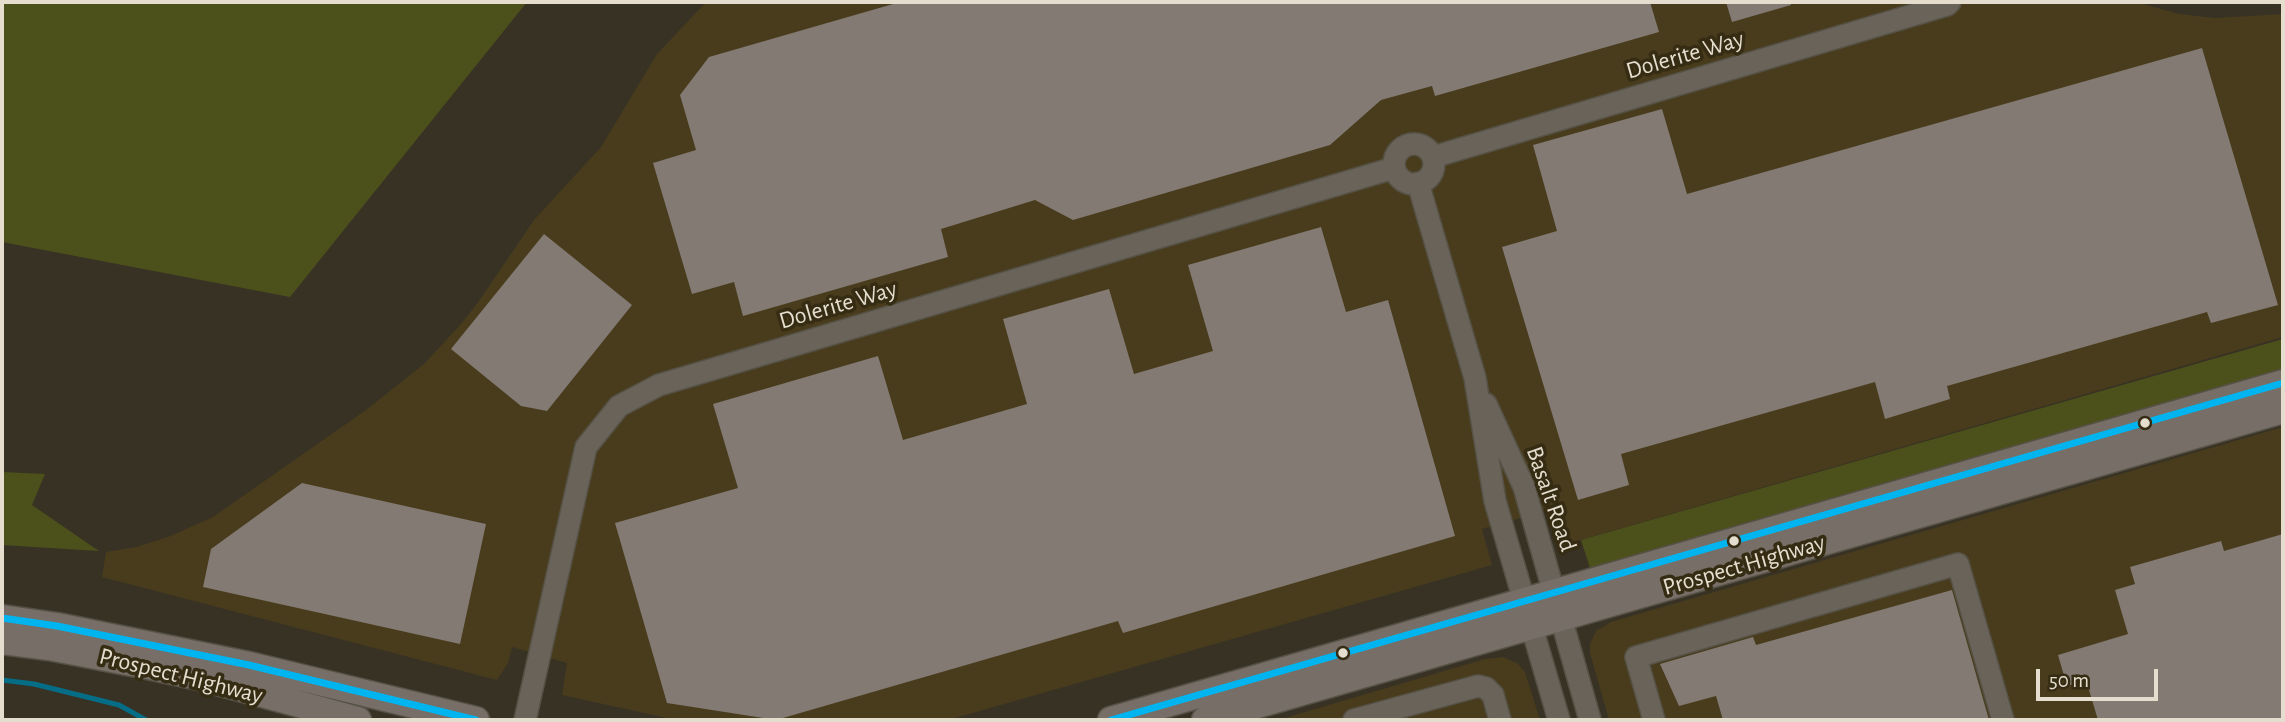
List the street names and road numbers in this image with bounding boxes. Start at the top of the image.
street label: Dolerite Way [1623,24,1747,86]
street label: Dolerite Way [776,274,900,336]
street label: Basalt Road [1520,443,1582,555]
street label: Prospect Highway [1660,528,1828,602]
street label: Prospect Highway [96,642,266,710]

